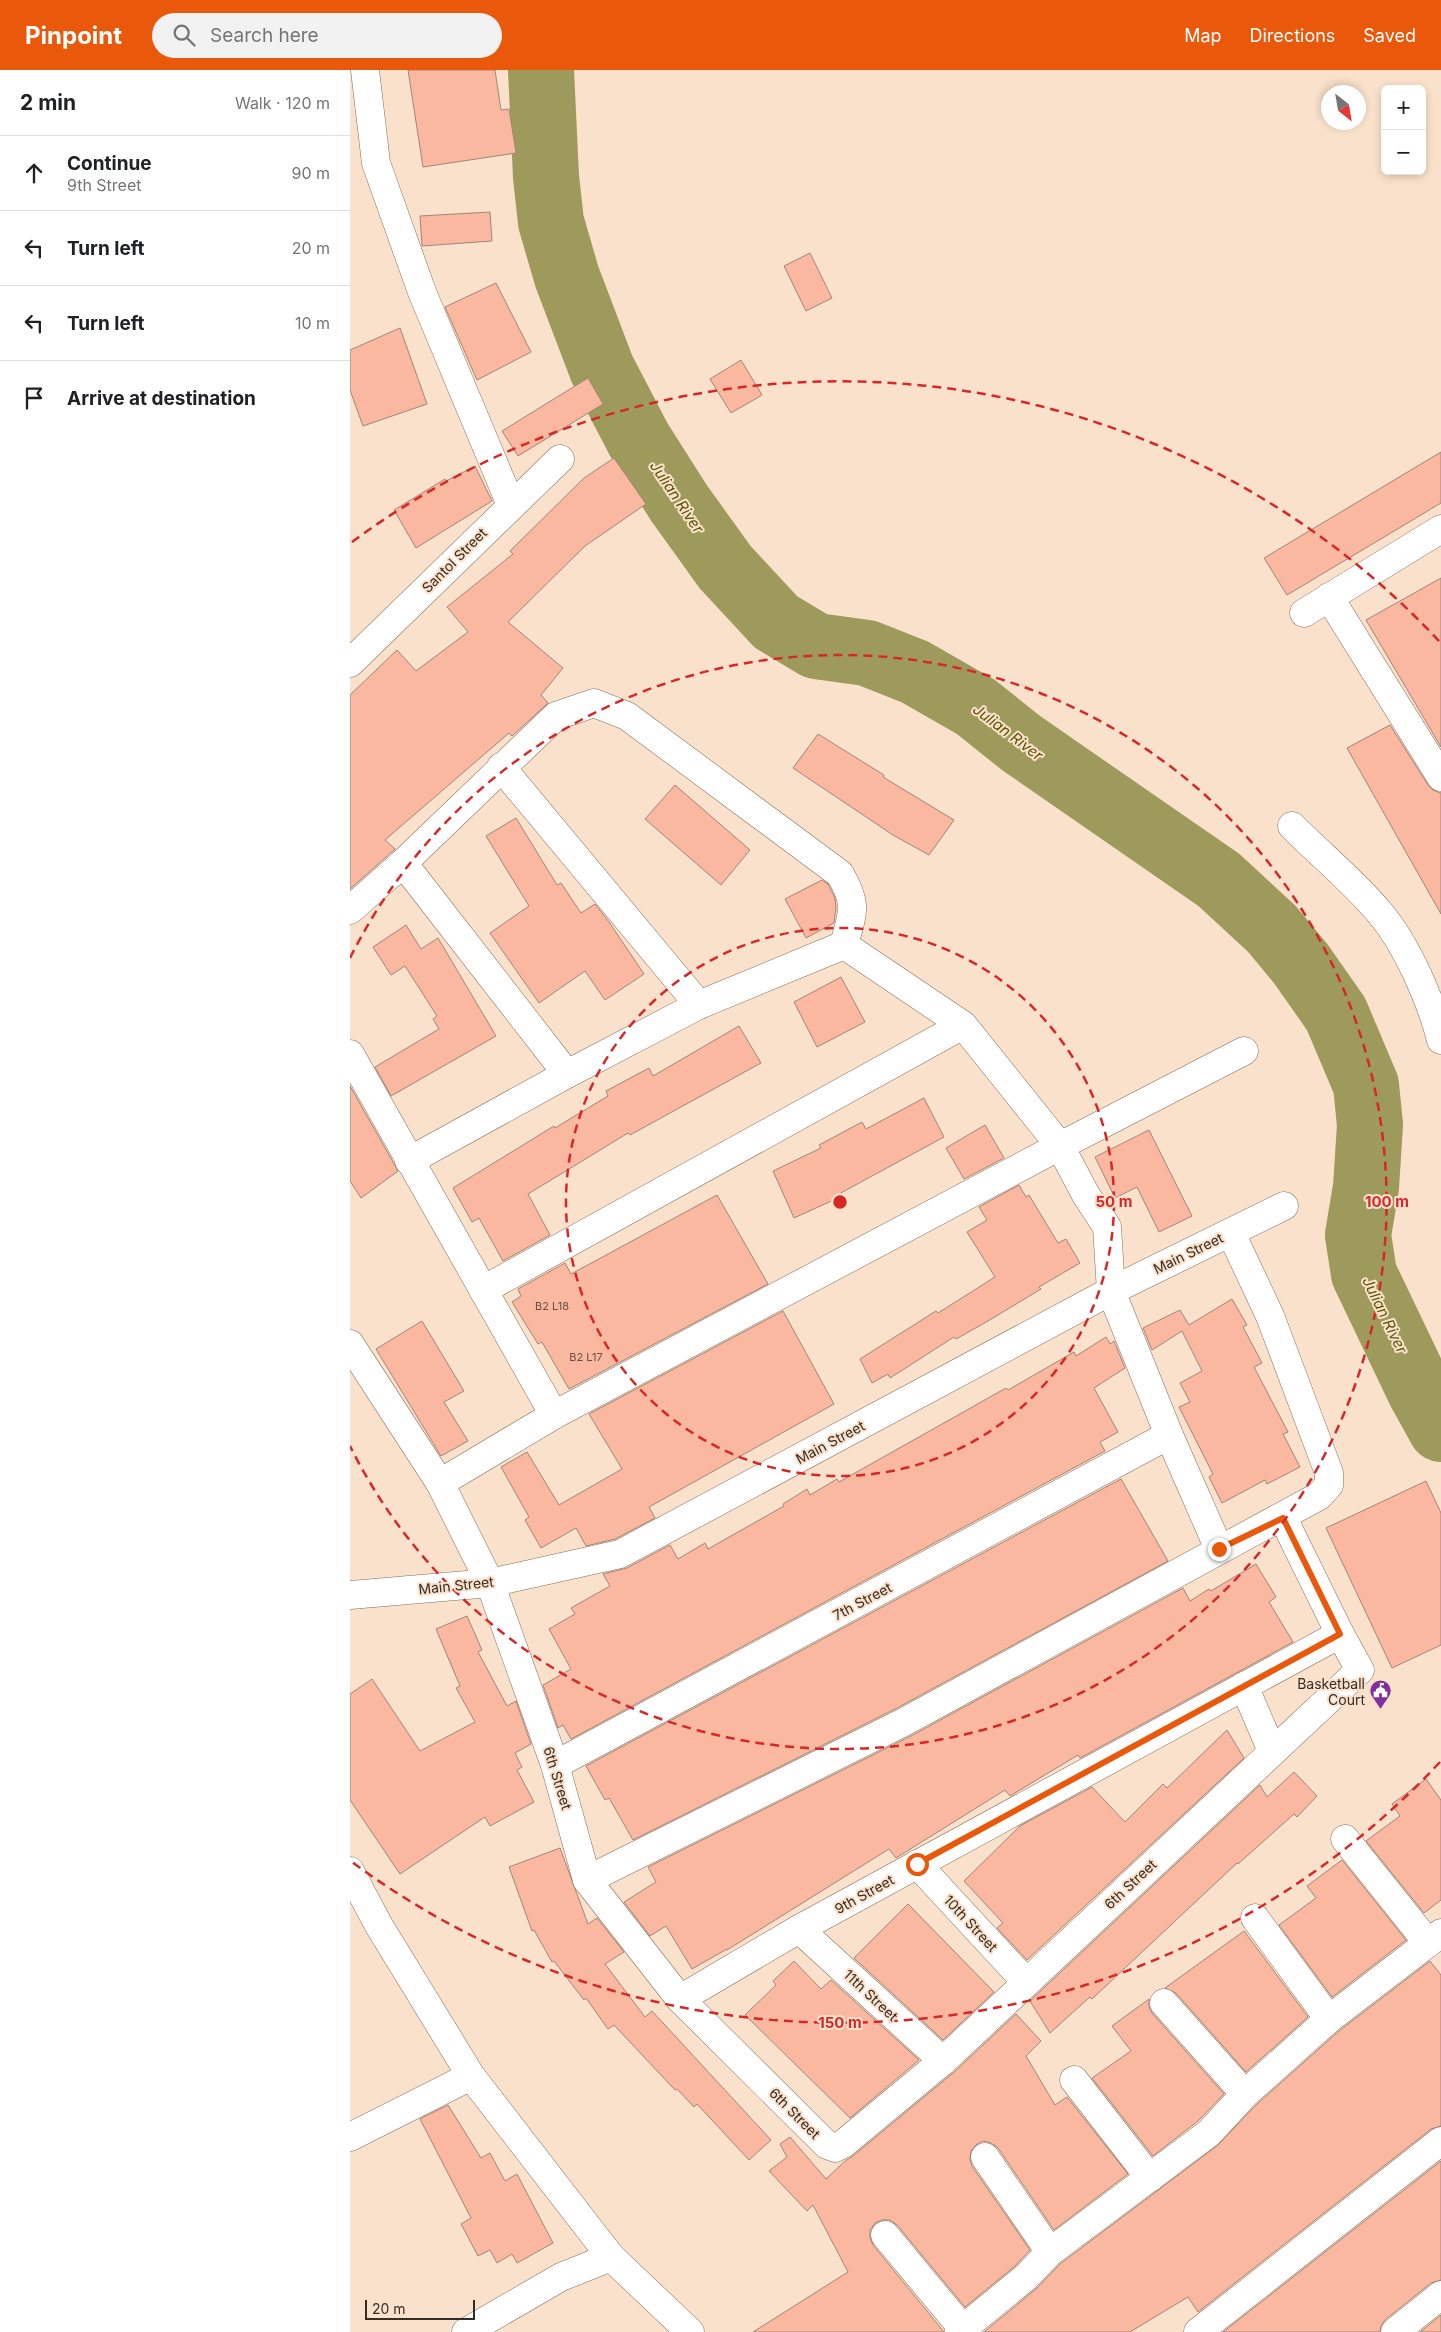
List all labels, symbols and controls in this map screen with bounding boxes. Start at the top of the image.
search box [152,13,502,58]
text: Pinpoint [25,21,122,50]
icon: search [170,21,198,49]
text: Search here [210,24,319,47]
text: Map [1184,25,1222,46]
text: Directions [1250,25,1335,46]
text: Saved [1363,25,1416,46]
north arrow [1321,85,1366,130]
map controls [1381,85,1426,175]
button: + [1381,85,1426,130]
text: 2 min [20,90,76,115]
text: Walk · 120 m [235,93,330,113]
button: − [1381,130,1426,175]
text: Continue [67,152,152,175]
icon: ahead [20,159,48,187]
text: 90 m [291,163,330,183]
text: 9th Street [67,175,142,195]
icon: left [20,234,48,262]
text: Turn left [67,237,145,260]
text: 20 m [292,238,330,258]
icon: left [20,309,48,337]
text: Turn left [67,312,145,335]
text: 10 m [295,313,330,333]
icon: arrive [20,384,48,412]
text: Arrive at destination [67,387,256,410]
water label: Julian River [646,457,708,537]
street label: Santol Street [418,524,490,596]
water label: Julian River [969,700,1047,765]
text: 50 m [1096,1192,1132,1211]
text: 100 m [1365,1192,1409,1211]
centre of rings [831,1193,849,1211]
street label: Main Street [1150,1229,1226,1277]
water label: Julian River [1358,1274,1412,1357]
house number: B2 L18 [535,1299,569,1313]
house number: B2 L17 [569,1350,603,1364]
street label: Main Street [793,1417,868,1467]
route end [1208,1538,1231,1561]
street label: Main Street [418,1573,495,1597]
street label: 7th Street [830,1578,895,1624]
place label: Basketball Court [1297,1675,1365,1708]
public building icon: Basketball Court [1369,1679,1393,1710]
street label: 6th Street [540,1744,576,1812]
route start [906,1853,929,1876]
street label: 6th Street [1100,1855,1160,1912]
street label: 9th Street [831,1871,897,1917]
street label: 10th Street [941,1891,1002,1955]
street label: 11th Street [840,1966,902,2025]
text: 150 m [818,2013,862,2032]
street label: 6th Street [766,2084,824,2142]
scale bar [365,2297,475,2320]
text: 20 m [372,2300,406,2317]

